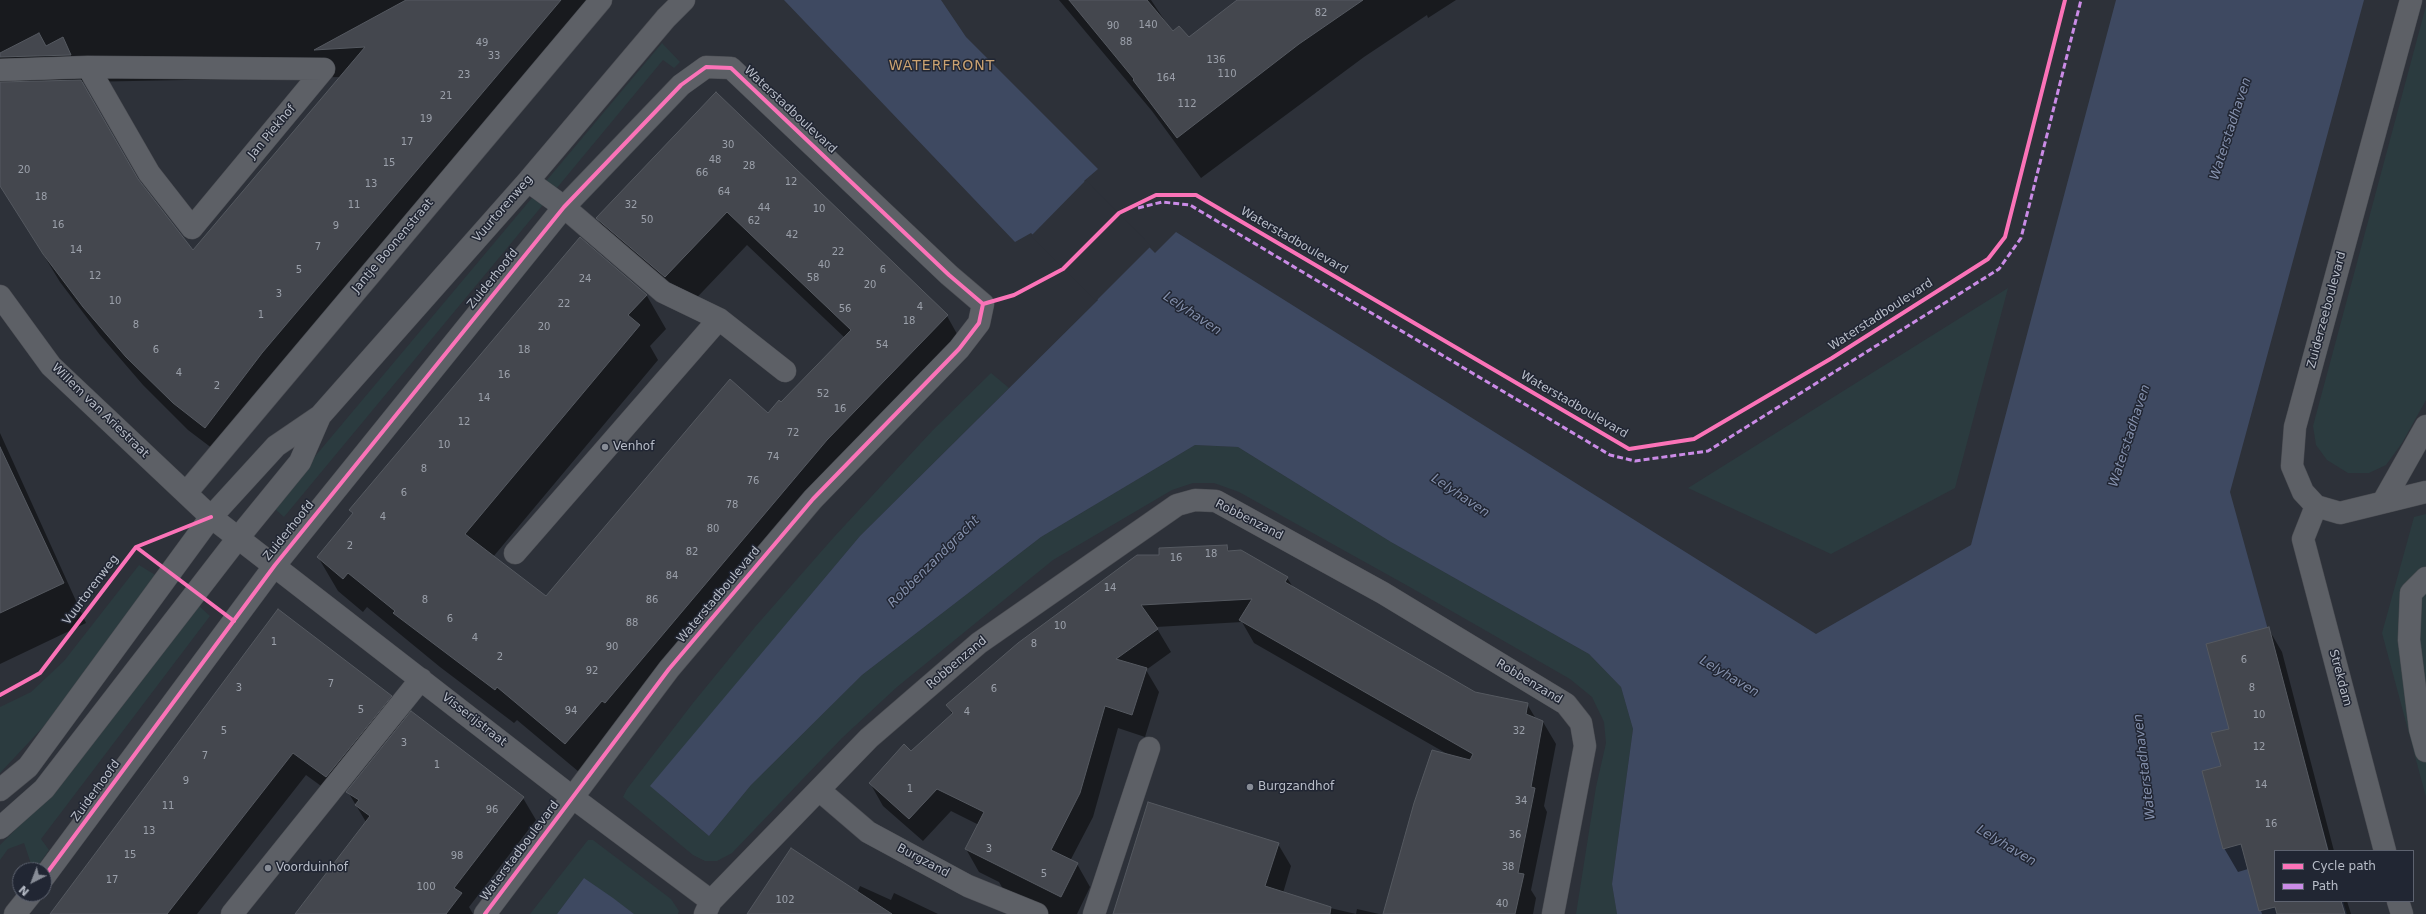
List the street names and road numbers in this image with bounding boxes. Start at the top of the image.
street label: Waterstadboulevard [741,63,839,157]
street label: Jan Piekhof [245,102,299,162]
street label: Vuurtorenweg [470,173,536,245]
street label: Jantje Boonenstraat [349,196,437,296]
street label: Waterstadboulevard [1238,204,1350,278]
street label: Zuiderhoofd [464,246,522,312]
street label: Zuiderzeeboulevard [2304,250,2350,370]
street label: Waterstadboulevard [1826,276,1936,354]
street label: Willem van Ariestraat [48,361,152,461]
street label: Waterstadboulevard [1518,368,1630,442]
street label: Robbenzand [1213,497,1285,543]
street label: Zuiderhoofd [260,498,318,564]
street label: Waterstadboulevard [674,544,764,646]
street label: Vuurtorenweg [60,552,122,628]
street label: Robbenzand [924,634,990,692]
street label: Strekdam [2326,648,2354,708]
street label: Robbenzand [1493,657,1565,707]
street label: Visserijstraat [439,690,509,750]
street label: Zuiderhoofd [69,757,123,825]
street label: Waterstadboulevard [478,798,562,904]
street label: Burgzand [894,841,952,881]

